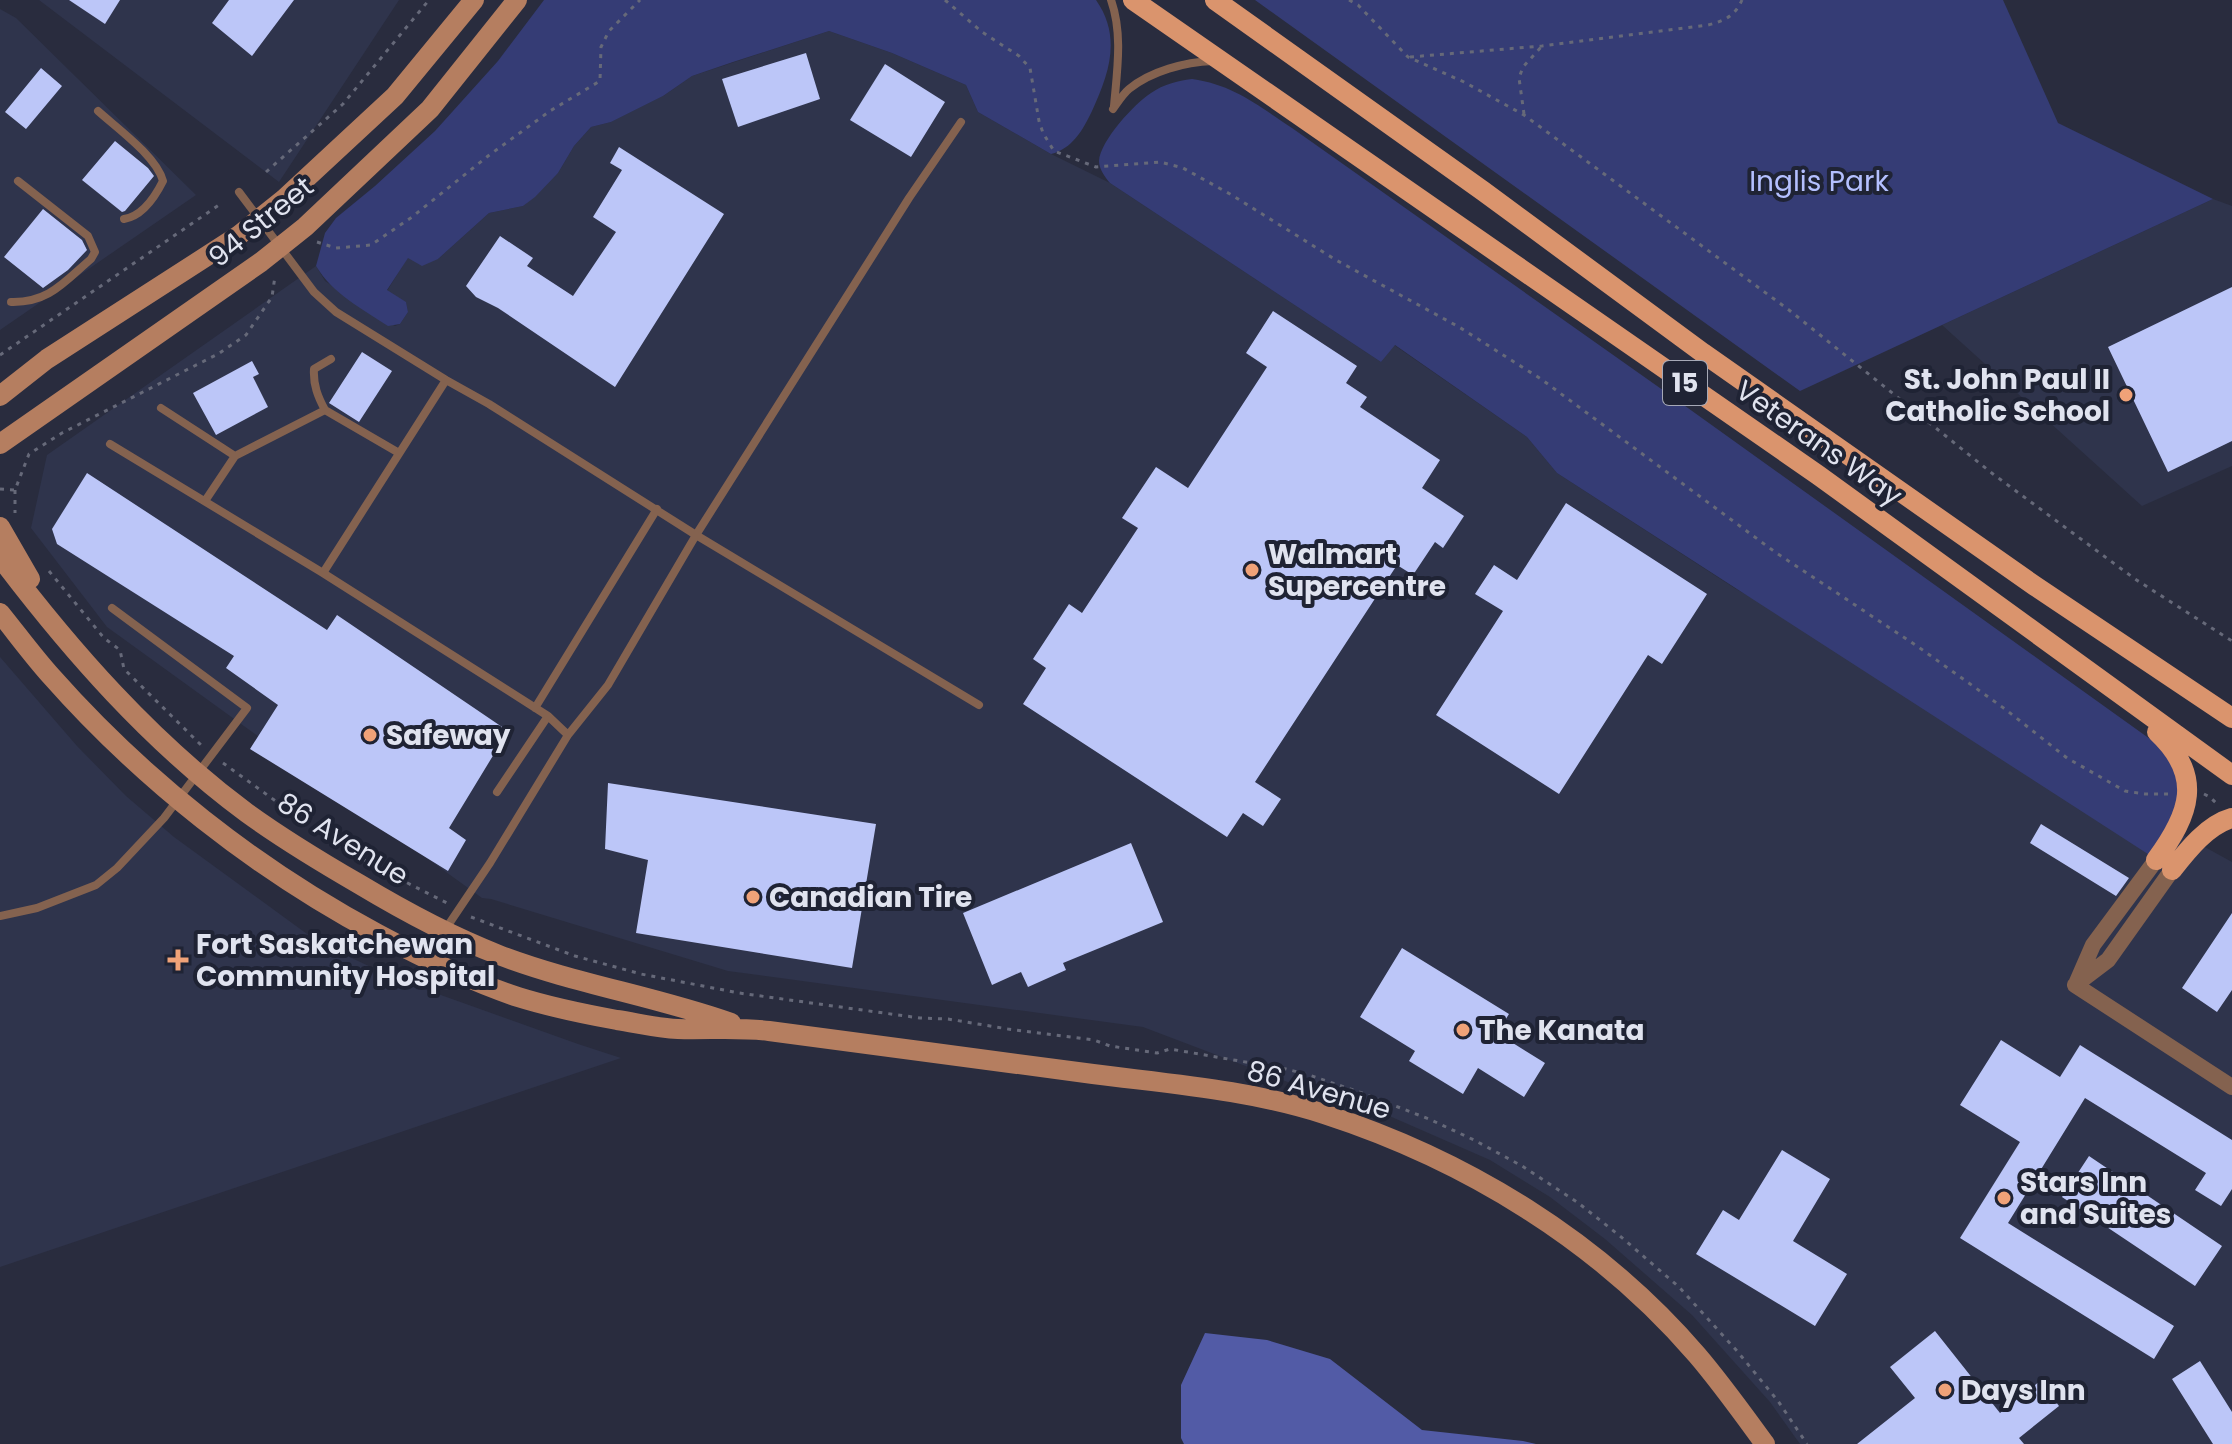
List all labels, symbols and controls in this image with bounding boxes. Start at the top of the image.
park label: Inglis Park [1749,162,1889,201]
street label: 94 Street [200,168,322,276]
place label: St. John Paul II Catholic School [1885,360,2110,431]
road number: 15 [1663,361,1707,405]
street label: Veterans Way [1728,371,1910,515]
marker: St. John Paul II Catholic School [2117,386,2135,404]
place label: Walmart Supercentre [1268,535,1446,606]
marker: Walmart Supercentre [1243,561,1261,579]
place label: Safeway [386,716,511,755]
marker: Safeway [361,726,379,744]
street label: 86 Avenue [270,783,416,895]
place label: Canadian Tire [769,878,972,917]
marker: Canadian Tire [744,888,762,906]
place label: Fort Saskatchewan Community Hospital [196,925,495,996]
marker: Fort Saskatchewan Community Hospital [167,949,189,971]
place label: The Kanata [1479,1011,1644,1050]
marker: The Kanata [1454,1021,1472,1039]
street label: 86 Avenue [1242,1051,1396,1129]
place label: Stars Inn and Suites [2020,1163,2171,1234]
marker: Stars Inn and Suites [1995,1189,2013,1207]
place label: Days Inn [1961,1371,2086,1410]
marker: Days Inn [1936,1381,1954,1399]

